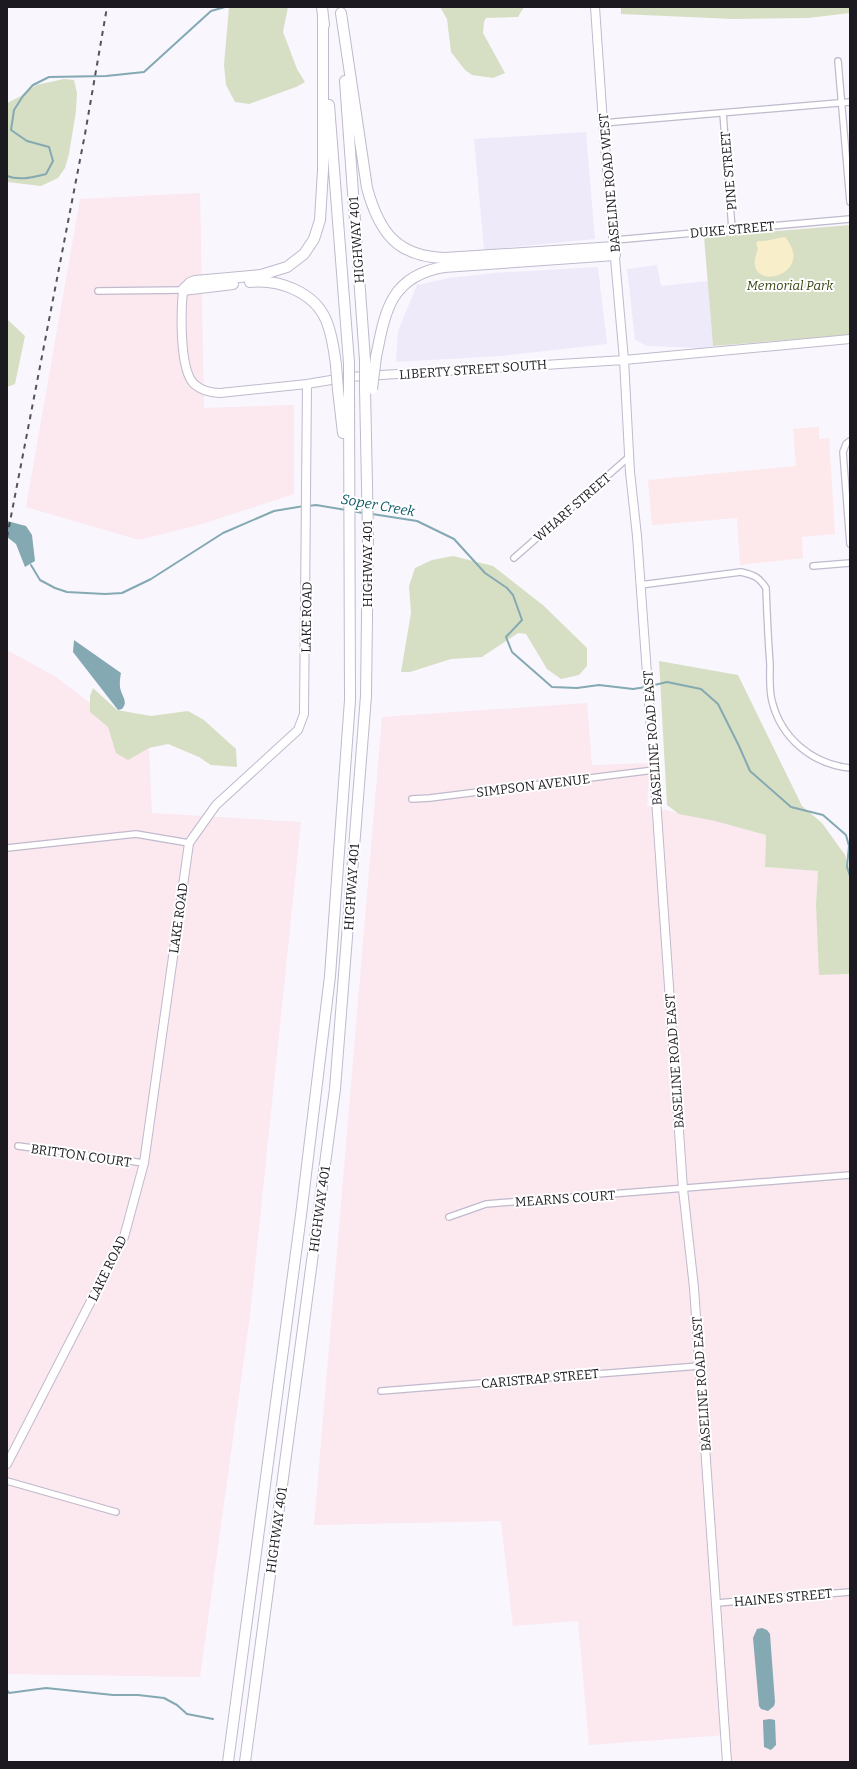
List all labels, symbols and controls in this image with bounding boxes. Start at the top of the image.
street label: BASELINE ROAD WEST [596,112,623,253]
street label: PINE STREET [718,130,739,211]
street label: HIGHWAY 401 [346,195,367,284]
street label: DUKE STREET [689,218,775,241]
park label: Memorial Park [747,278,834,293]
street label: LIBERTY STREET SOUTH [399,357,547,382]
street label: WHARF STREET [531,470,614,545]
water label: Soper Creek [340,491,417,520]
street label: HIGHWAY 401 [360,520,375,607]
street label: LAKE ROAD [298,581,315,653]
street label: BASELINE ROAD EAST [640,670,665,806]
street label: SIMPSON AVENUE [475,771,591,800]
street label: HIGHWAY 401 [341,842,362,931]
street label: LAKE ROAD [166,882,191,954]
street label: BASELINE ROAD EAST [662,993,687,1129]
street label: BRITTON COURT [30,1141,132,1170]
street label: HIGHWAY 401 [306,1164,333,1253]
street label: MEARNS COURT [514,1187,616,1209]
street label: LAKE ROAD [85,1233,130,1303]
street label: BASELINE ROAD EAST [689,1316,714,1452]
street label: CARISTRAP STREET [480,1366,600,1391]
street label: HIGHWAY 401 [263,1485,290,1574]
street label: HAINES STREET [733,1586,833,1609]

